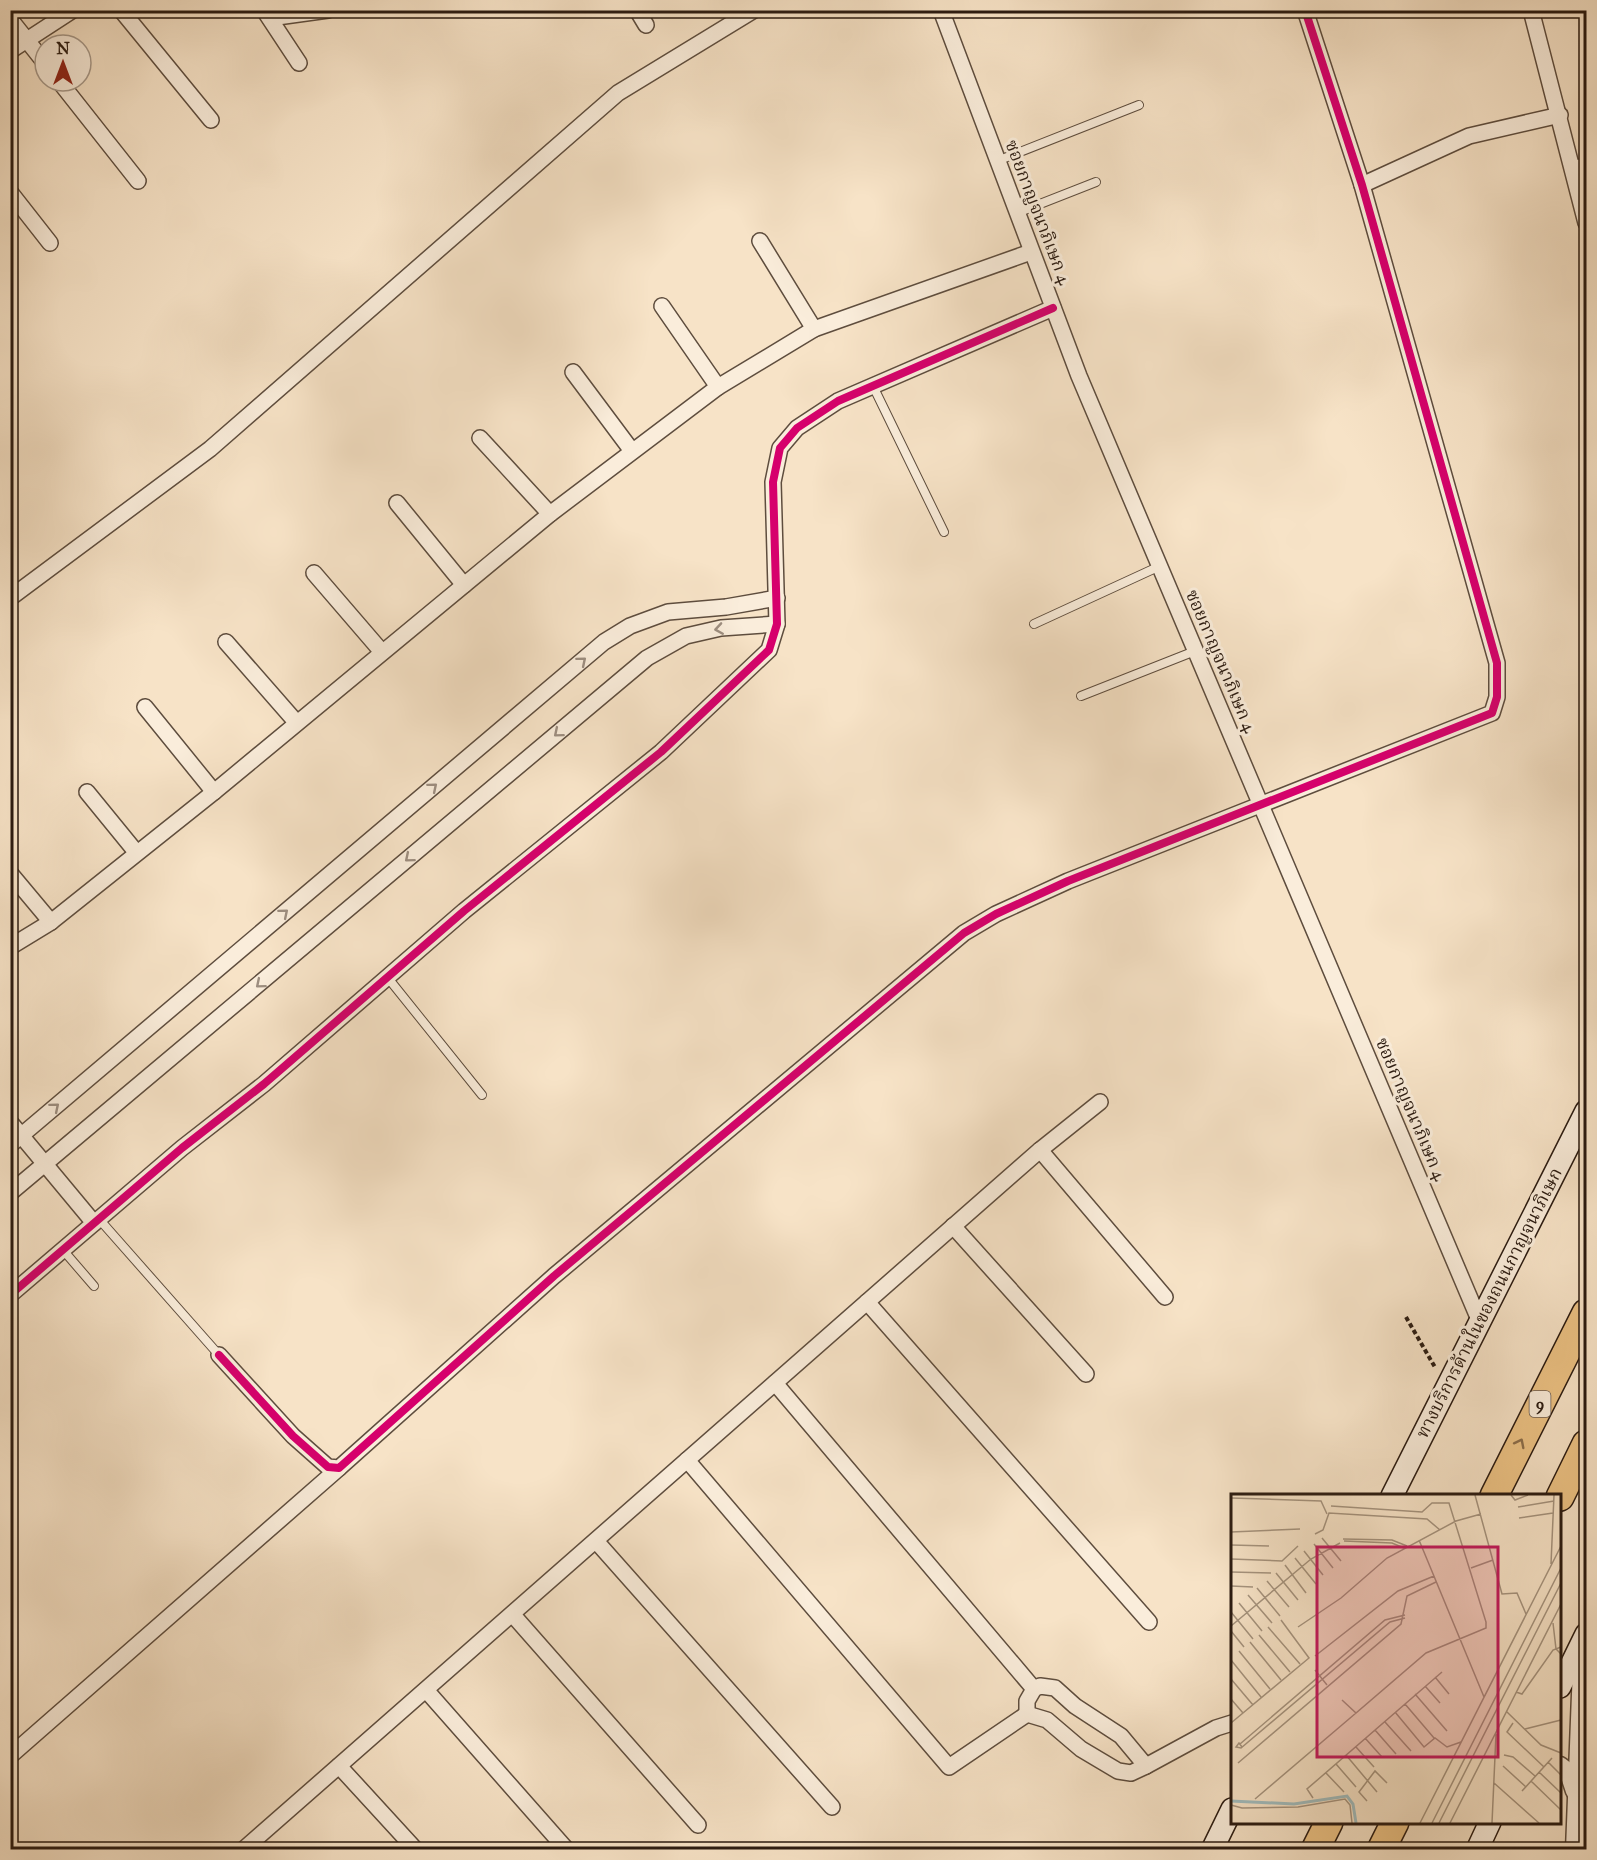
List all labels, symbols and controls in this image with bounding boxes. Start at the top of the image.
north arrow [33,33,93,93]
text: N [56,39,70,58]
street label: ซอยกาญจนาภิเษก 4 [1000,137,1076,288]
street label: ซอยกาญจนาภิเษก 4 [1181,586,1261,737]
one-way arrow [715,623,724,635]
one-way arrow [575,657,586,668]
one-way arrow [554,726,565,737]
one-way arrow [426,783,437,794]
one-way arrow [405,851,416,862]
one-way arrow [277,909,288,920]
one-way arrow [256,977,267,988]
street label: ซอยกาญจนาภิเษก 4 [1371,1034,1451,1185]
one-way arrow [48,1103,59,1114]
street label: ทางบริการด้านในของถนนกาญจนาภิเษก [1410,1164,1567,1442]
road number: 9 [1530,1391,1550,1417]
one-way arrow [1513,1439,1525,1450]
inset map [1231,1494,1561,1824]

